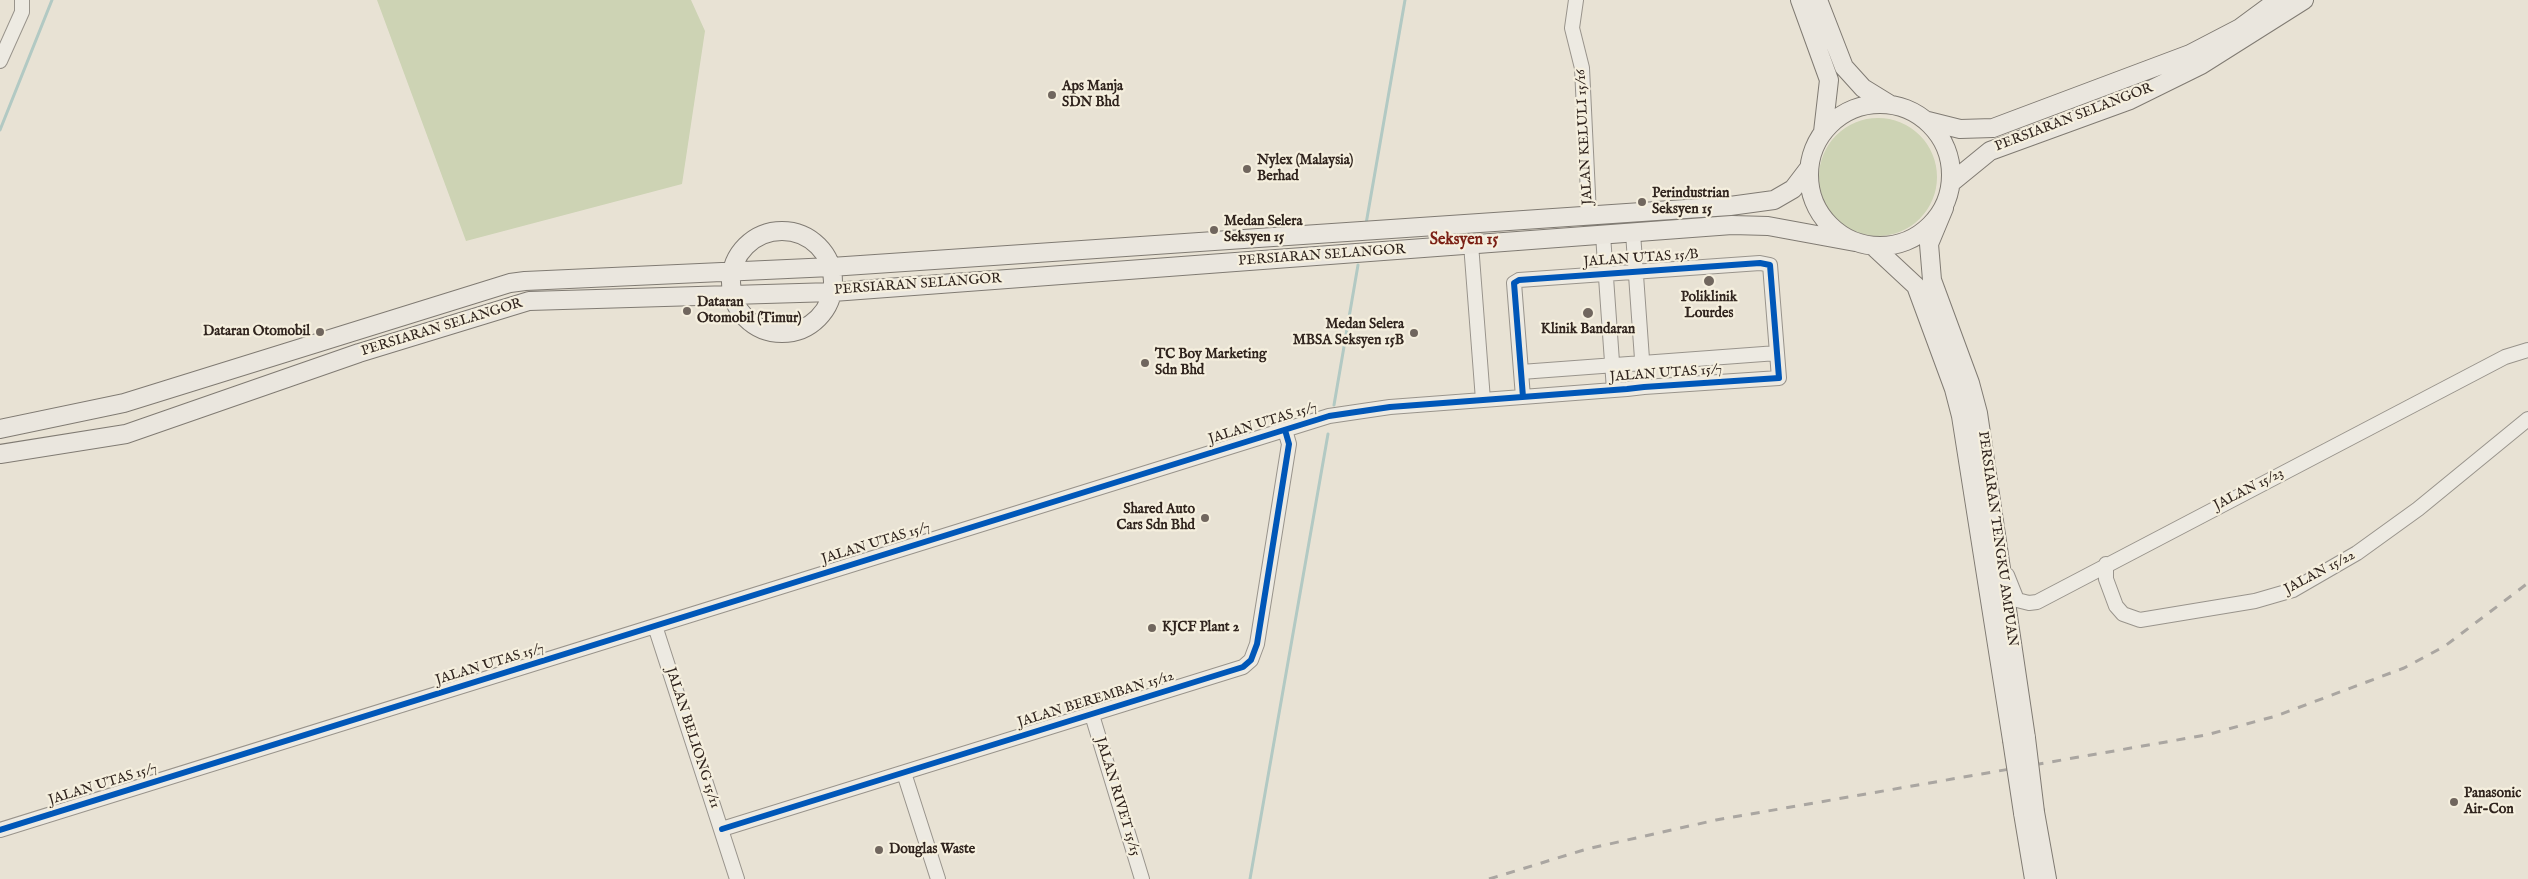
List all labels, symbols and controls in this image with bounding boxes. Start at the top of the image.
street label: JALAN KELULI 15/16 [1573,69,1597,205]
place label: Aps Manja SDN Bhd [1062,79,1123,111]
street label: PERSIARAN SELANGOR [1993,80,2155,156]
marker: Aps Manja SDN Bhd [1046,89,1058,101]
place label: Nylex (Malaysia) Berhad [1257,153,1353,186]
marker: Nylex (Malaysia) Berhad [1241,163,1253,175]
place label: Perindustrian Seksyen 15 [1652,186,1730,218]
marker: Perindustrian Seksyen 15 [1636,196,1648,208]
place label: Medan Selera Seksyen 15 [1224,214,1302,246]
marker: Medan Selera Seksyen 15 [1208,224,1220,236]
district label: Seksyen 15 [1430,231,1498,251]
street label: PERSIARAN SELANGOR [1238,242,1406,270]
street label: JALAN UTAS 15/B [1583,247,1699,271]
street label: PERSIARAN SELANGOR [834,271,1002,299]
marker: Poliklinik Lourdes [1702,274,1716,288]
place label: Poliklinik Lourdes [1681,290,1737,322]
street label: PERSIARAN SELANGOR [359,295,525,361]
place label: Dataran Otomobil (Timur) [697,295,802,328]
marker: Dataran Otomobil (Timur) [681,305,693,317]
marker: Klinik Bandaran [1581,306,1595,320]
place label: Medan Selera MBSA Seksyen 15B [1293,317,1404,350]
place label: Klinik Bandaran [1541,322,1635,338]
place label: Dataran Otomobil [203,324,310,340]
marker: Dataran Otomobil [314,326,326,338]
marker: Medan Selera MBSA Seksyen 15B [1408,327,1420,339]
place label: TC Boy Marketing Sdn Bhd [1155,347,1267,380]
marker: TC Boy Marketing Sdn Bhd [1139,357,1151,369]
street label: JALAN UTAS 15/7 [1609,362,1723,386]
street label: JALAN UTAS 15/7 [1207,400,1319,448]
street label: PERSIARAN TENGKU AMPUAN [1974,430,2020,648]
street label: JALAN 15/23 [2211,465,2287,515]
place label: Shared Auto Cars Sdn Bhd [1117,502,1195,534]
marker: Shared Auto Cars Sdn Bhd [1199,512,1211,524]
street label: JALAN UTAS 15/7 [820,520,932,568]
street label: JALAN 15/22 [2282,547,2358,599]
place label: KJCF Plant 2 [1162,620,1239,636]
marker: KJCF Plant 2 [1146,622,1158,634]
street label: JALAN UTAS 15/7 [434,641,546,689]
street label: JALAN BELIONG 15/11 [661,665,723,811]
street label: JALAN BEREMBAN 15/12 [1016,668,1176,732]
street label: JALAN RIVET 15/15 [1091,736,1143,858]
street label: JALAN UTAS 15/7 [47,761,159,809]
place label: Panasonic Air-Con [2464,786,2521,819]
marker: Panasonic Air-Con [2448,796,2460,808]
place label: Douglas Waste [889,842,975,858]
marker: Douglas Waste [873,844,885,856]

